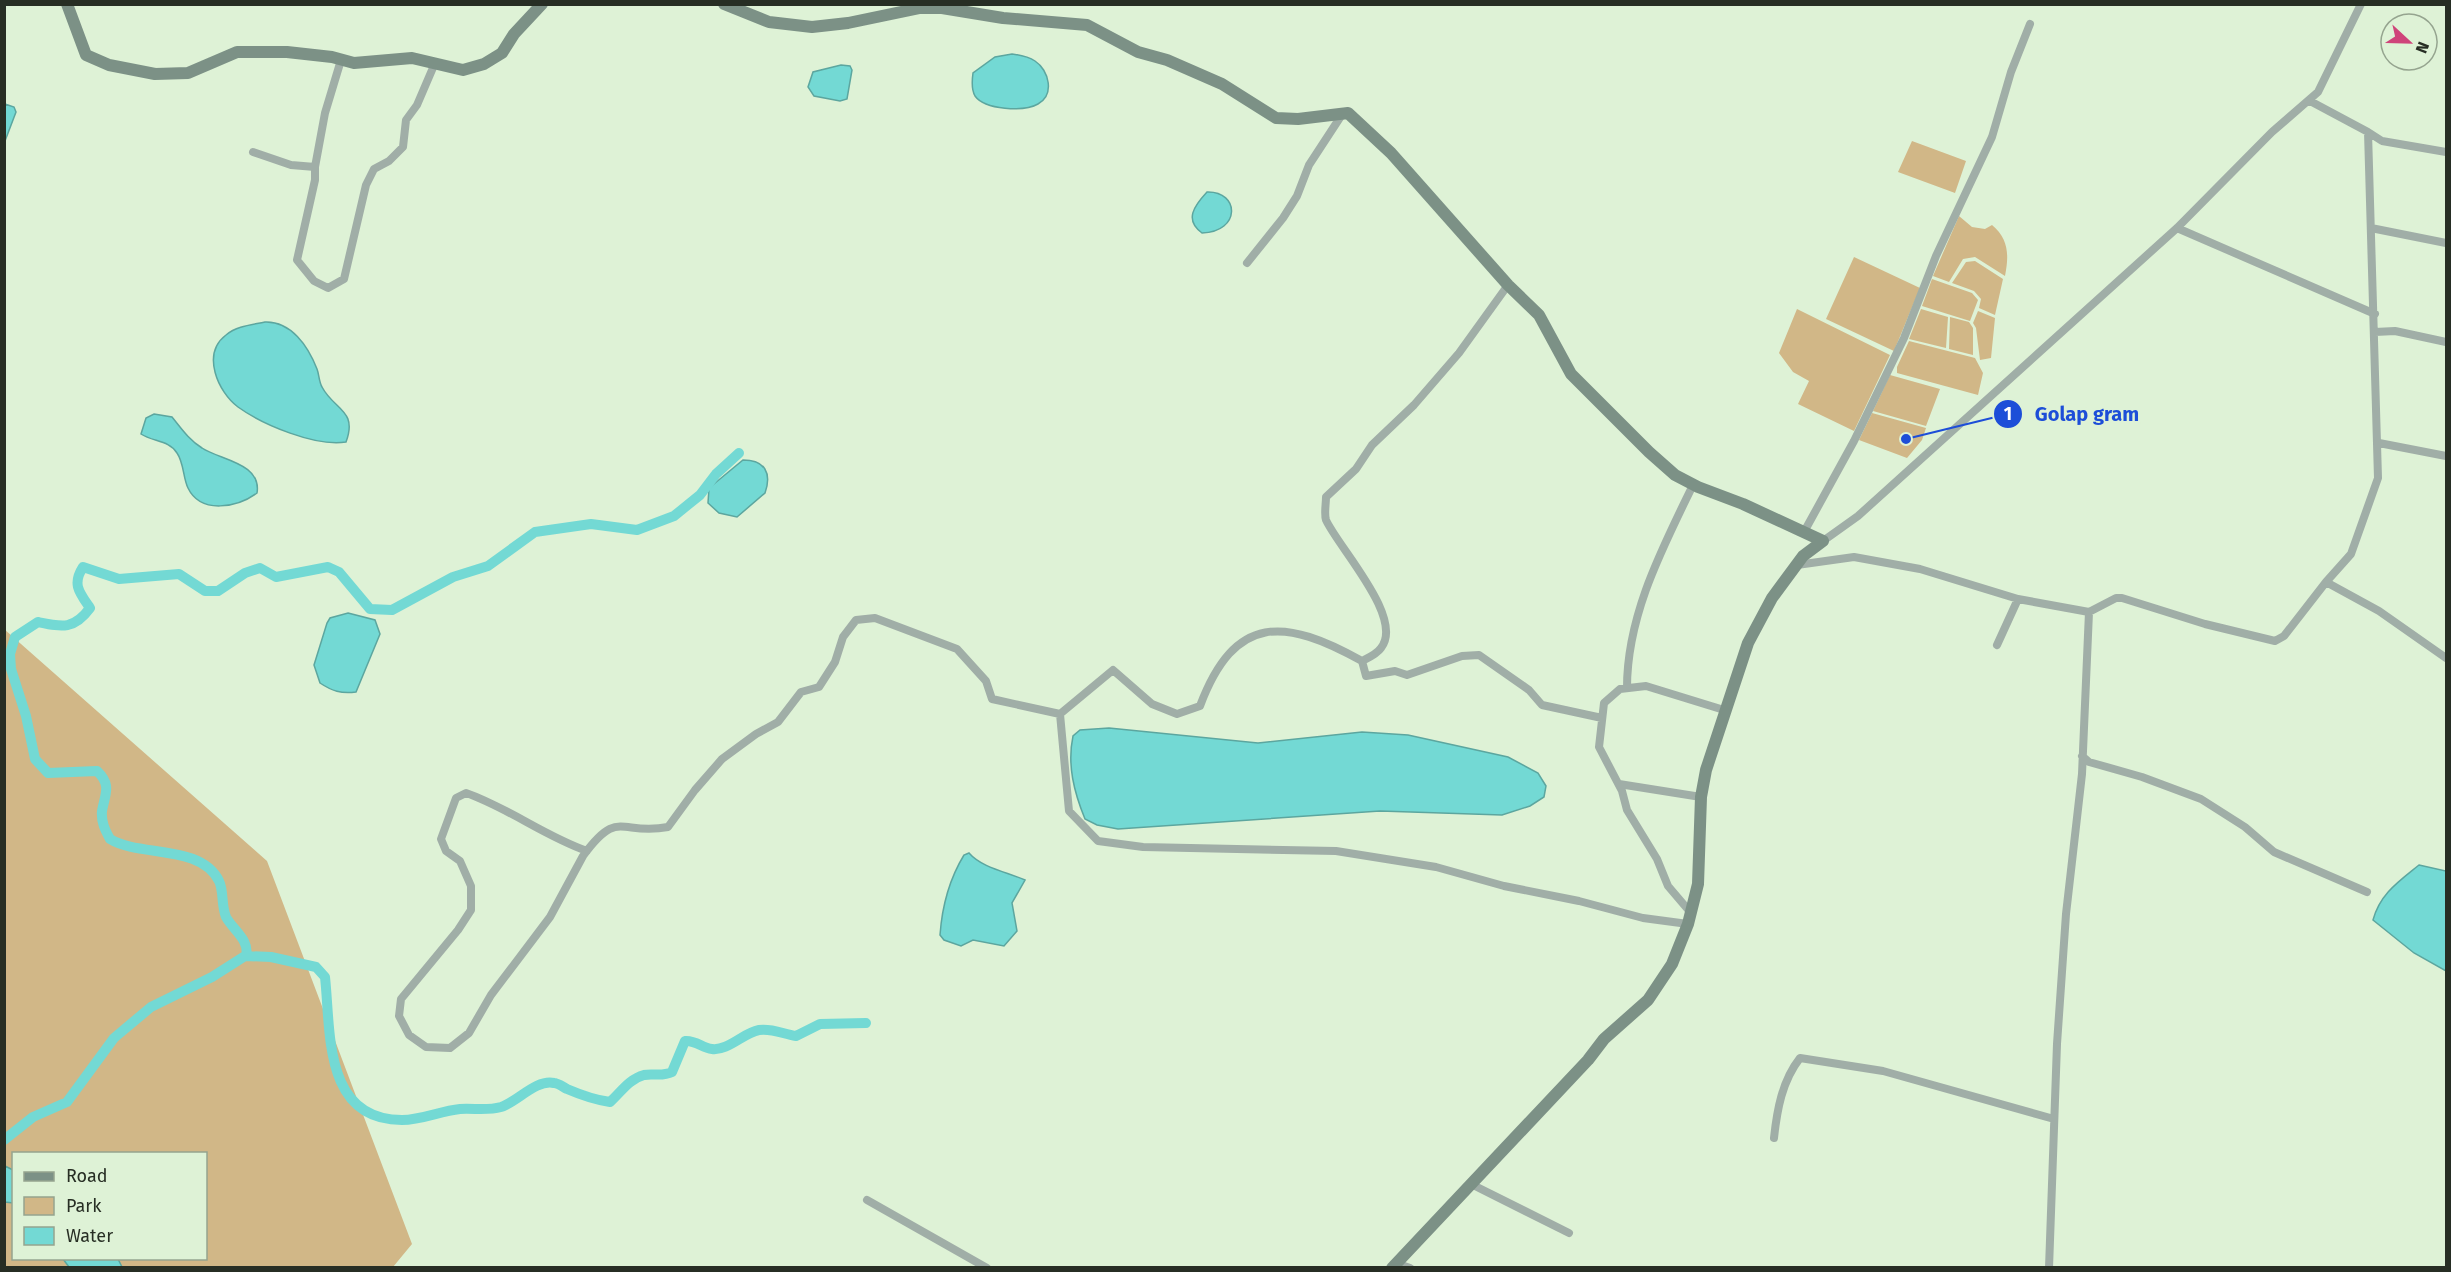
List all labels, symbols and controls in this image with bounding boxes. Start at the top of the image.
north arrow [2379,12,2439,72]
text: N [2412,39,2433,56]
callout: Golap gram [1993,395,2151,433]
text: Golap gram [2035,402,2139,426]
text: 1 [2004,403,2012,425]
legend [12,1152,207,1260]
text: Road [66,1165,108,1187]
text: Park [66,1195,102,1217]
text: Water [66,1225,113,1247]

